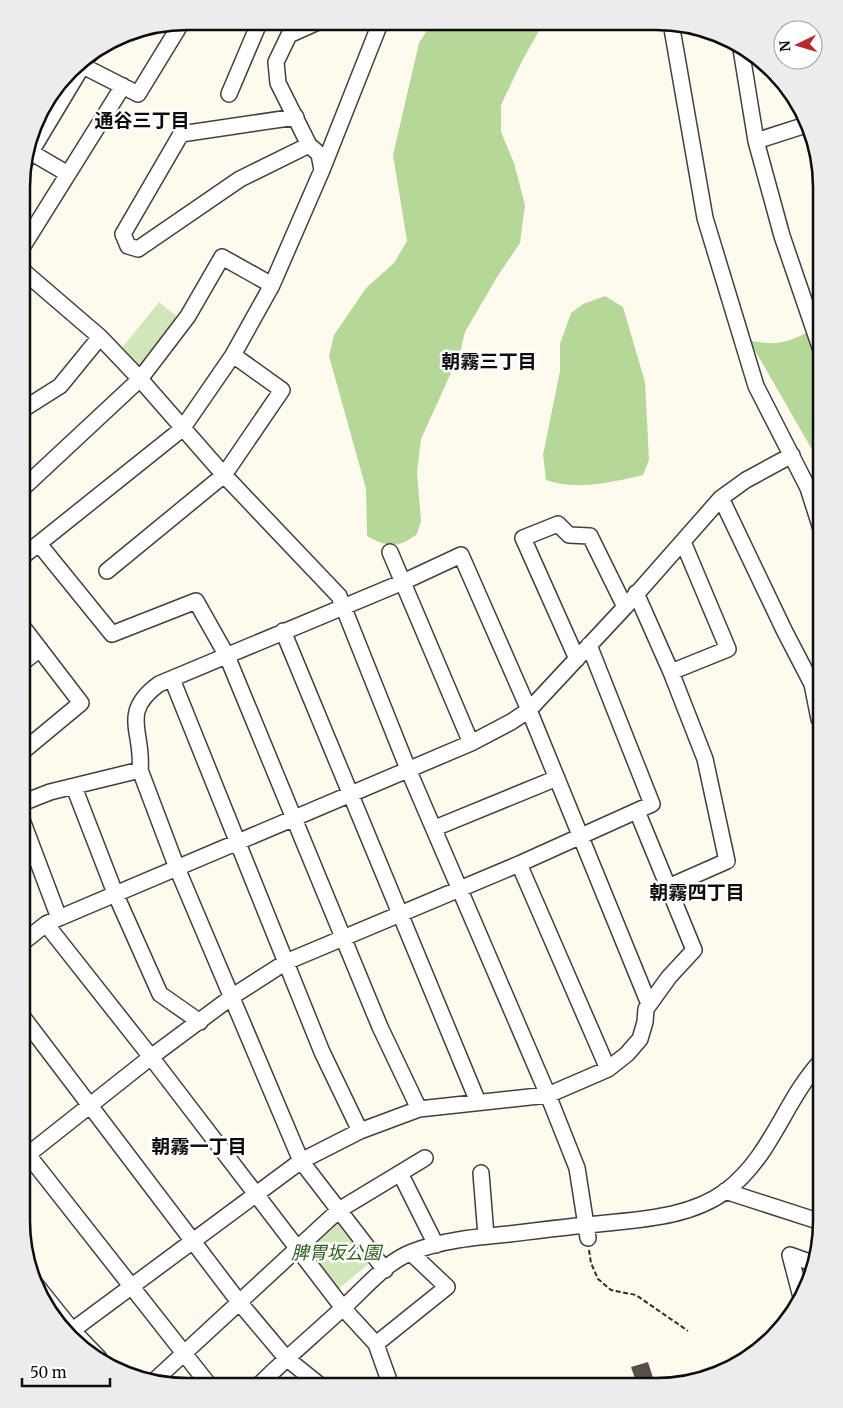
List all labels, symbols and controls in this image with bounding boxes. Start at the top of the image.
north arrow [773,20,823,70]
text: N [776,40,794,52]
district label: 通谷三丁目 [94,108,190,132]
district label: 朝霧三丁目 [441,349,537,373]
district label: 朝霧四丁目 [649,880,745,904]
district label: 朝霧一丁目 [151,1134,247,1158]
park label: 脾胃坂公園 [291,1241,384,1264]
scale bar [22,1356,110,1388]
text: 50 m [30,1363,67,1382]

